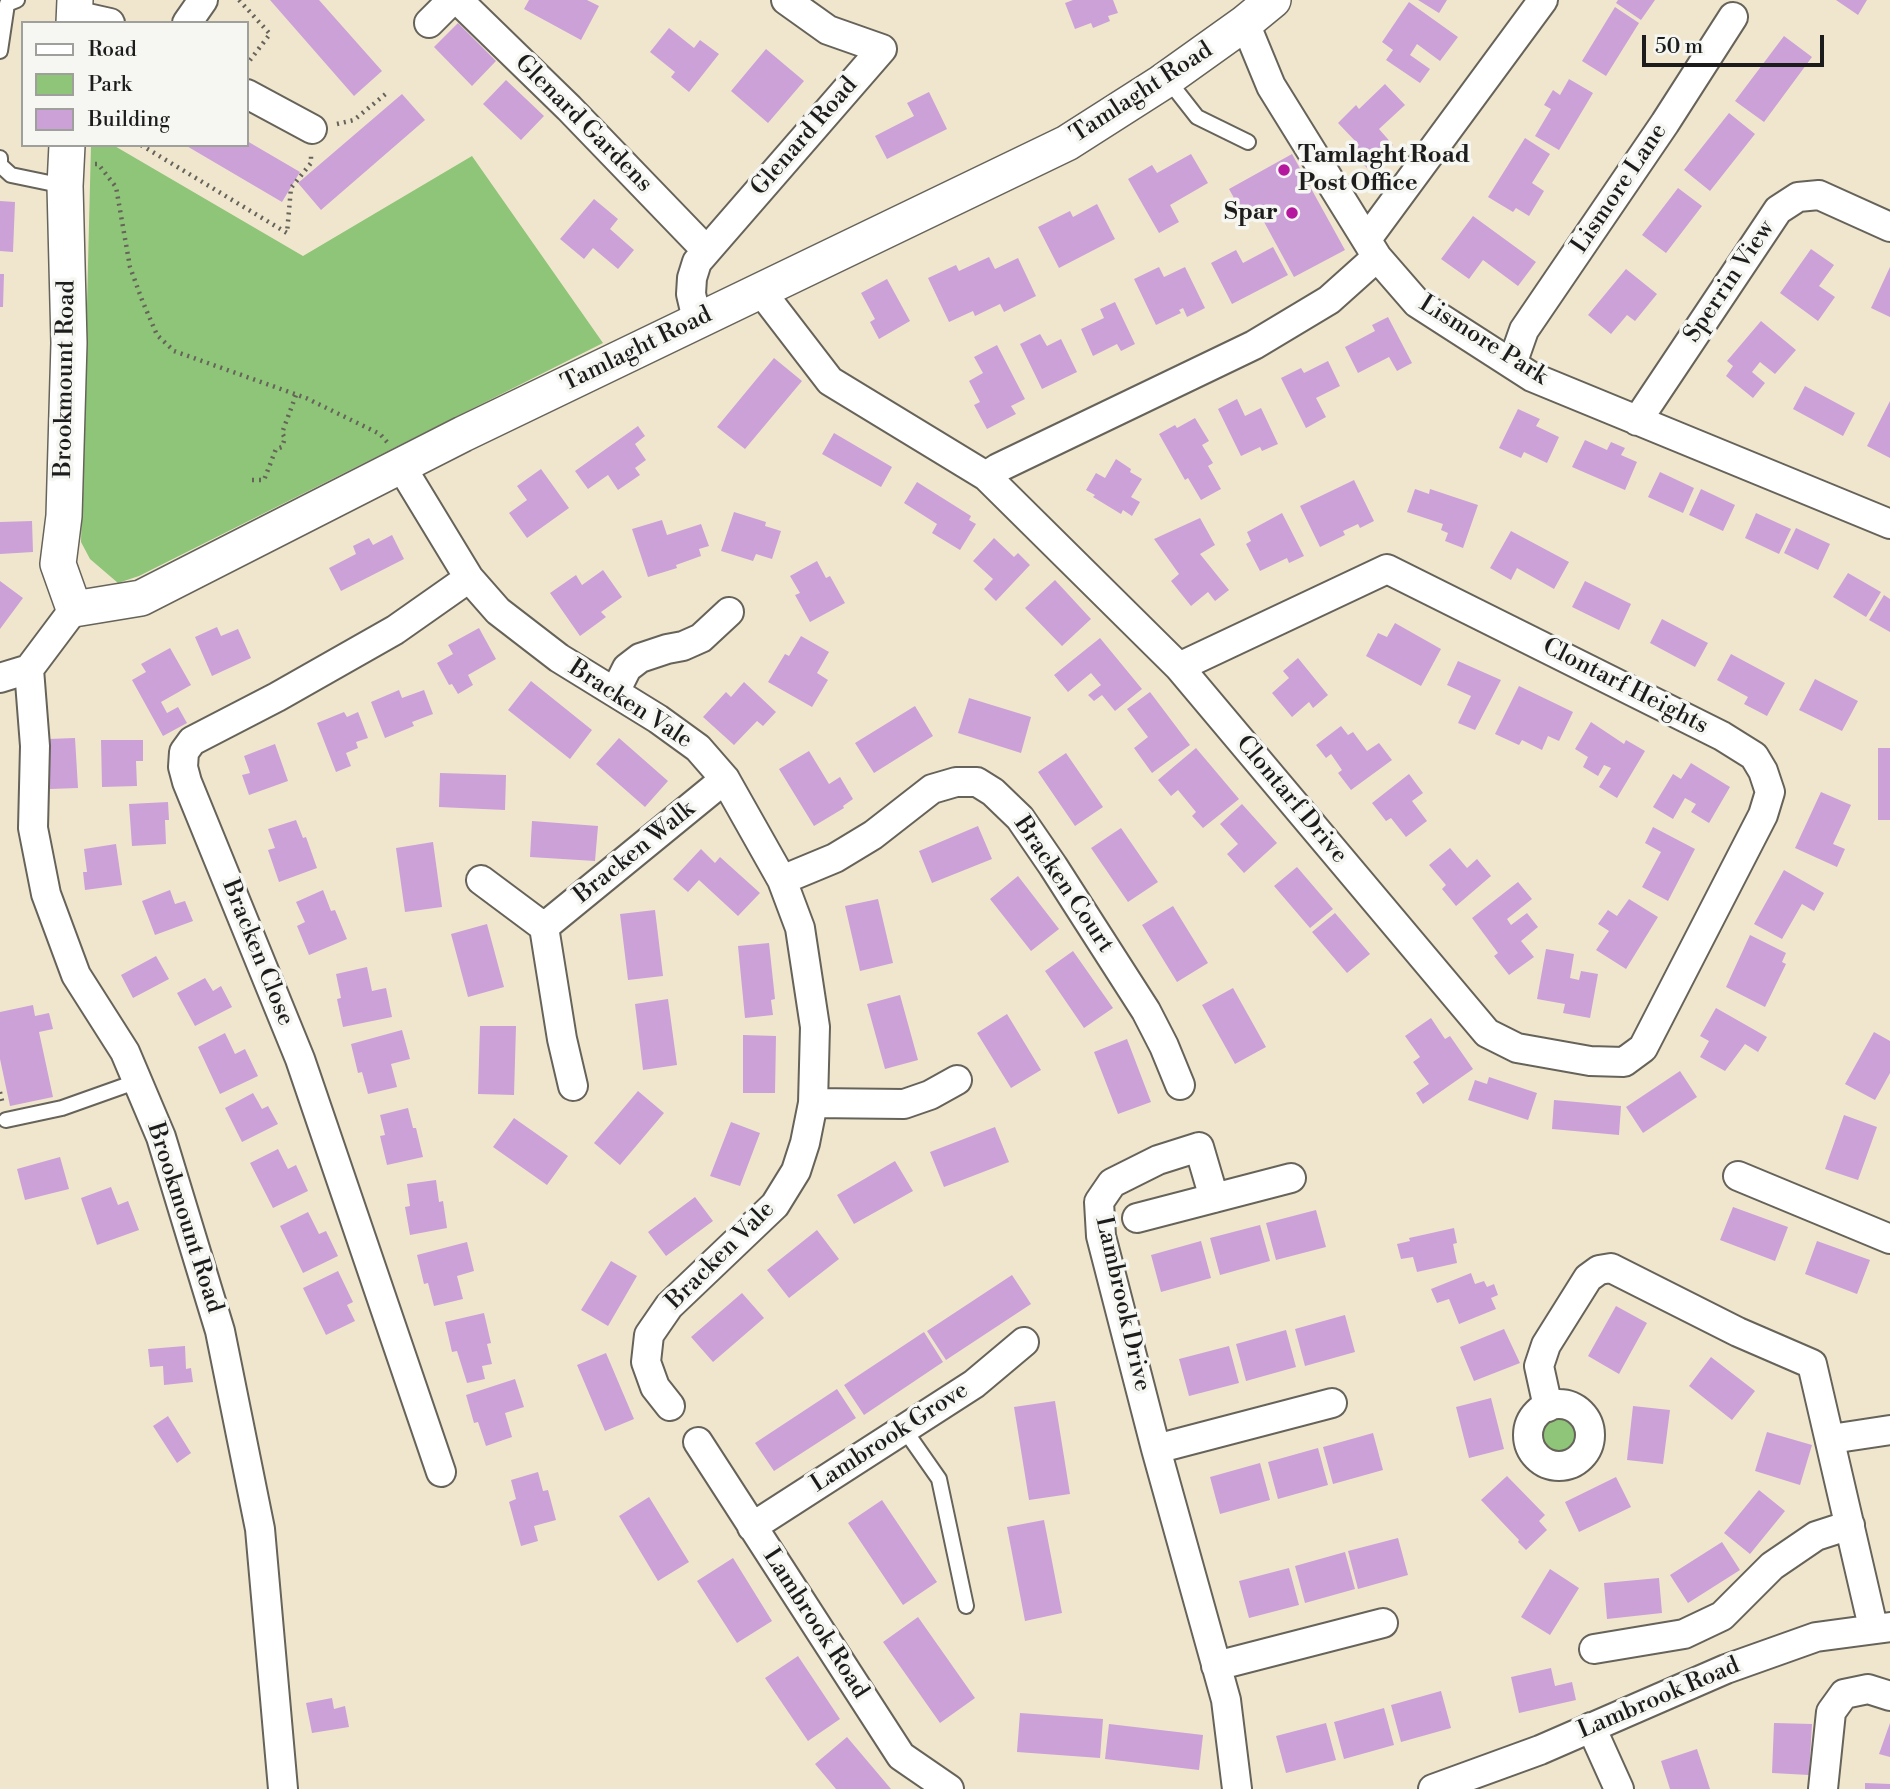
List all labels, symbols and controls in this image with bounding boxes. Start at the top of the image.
legend [21,21,248,147]
scale bar [1645,21,1827,65]
text: 50 m [1655,34,1703,60]
street label: Tamlaght Road [1066,36,1218,150]
text: Road [88,37,137,63]
street label: Glenard Gardens [508,49,658,199]
text: Park [88,72,132,98]
street label: Glenard Road [746,72,864,202]
text: Building [88,107,170,133]
street label: Lismore Lane [1566,119,1674,259]
place label: Tamlaght Road Post Office [1298,142,1470,198]
marker: Tamlaght Road Post Office [1276,162,1292,178]
place label: Spar [1224,199,1278,227]
marker: Spar [1284,205,1300,221]
street label: Sperrin View [1679,216,1781,348]
street label: Brookmount Road [50,280,82,478]
street label: Lismore Park [1413,290,1553,392]
street label: Tamlaght Road [557,301,717,399]
street label: Clontarf Heights [1537,633,1713,741]
street label: Bracken Vale [563,654,697,756]
street label: Clontarf Drive [1229,730,1353,870]
street label: Bracken Walk [569,796,701,910]
street label: Bracken Court [1007,811,1119,959]
street label: Bracken Close [215,876,299,1030]
street label: Brookmount Road [140,1119,228,1317]
street label: Bracken Vale [661,1196,781,1316]
street label: Lambrook Drive [1088,1214,1156,1394]
street label: Lambrook Grove [806,1376,974,1500]
street label: Lambrook Road [756,1544,874,1704]
street label: Lambrook Road [1574,1652,1744,1746]

